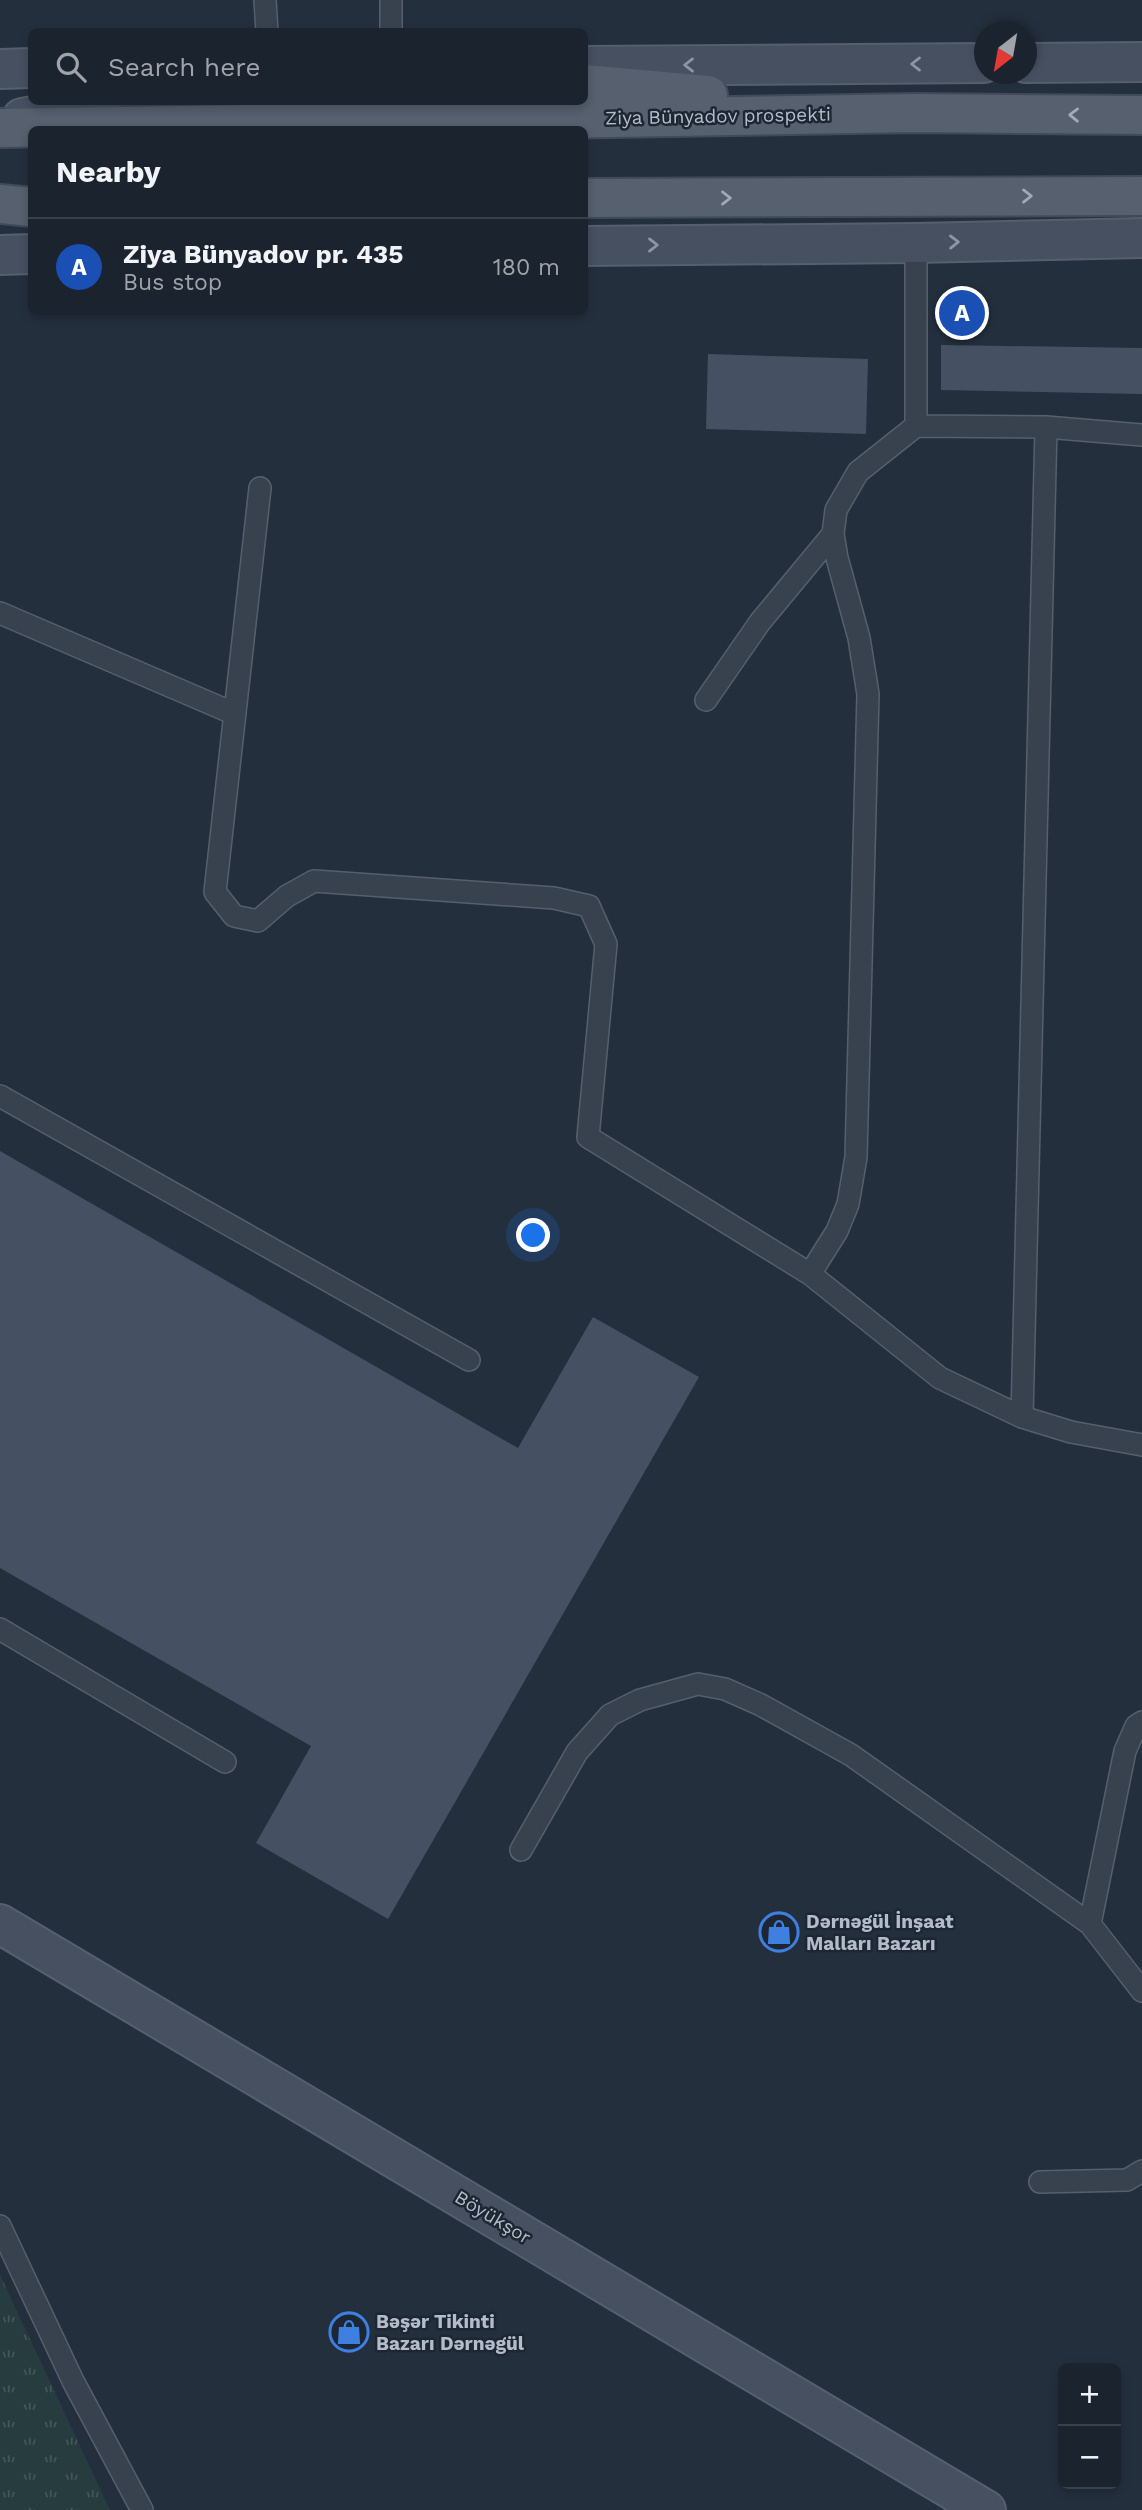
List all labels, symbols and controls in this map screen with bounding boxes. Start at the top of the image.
north arrow [974,21,1037,84]
search box [28,28,588,105]
icon: search [52,48,90,86]
text: Search here [108,52,260,82]
one-way arrow [911,56,921,72]
one-way arrow [683,57,694,73]
street label: Ziya Bünyadov prospekti [605,103,831,129]
one-way arrow [1068,107,1079,123]
text: Nearby [56,154,161,189]
one-way arrow [1022,188,1033,204]
one-way arrow [721,190,732,206]
one-way arrow [948,235,959,250]
one-way arrow [648,237,658,253]
text: Ziya Bünyadov pr. 435 [123,239,403,269]
text: A [71,254,87,281]
text: 180 m [493,254,560,281]
text: Bus stop [123,269,222,296]
pin: A [939,287,985,339]
your location [516,1218,550,1252]
place label: Dərnəgül İnşaat Malları Bazarı [806,1910,954,1955]
shop icon: Dərnəgül İnşaat Malları Bazarı [758,1911,800,1953]
street label: Böyükşor [451,2185,535,2249]
place label: Bəşər Tikinti Bazarı Dərnəgül [376,2310,525,2355]
shop icon: Bəşər Tikinti Bazarı Dərnəgül [328,2311,370,2353]
map controls [1058,2363,1121,2489]
button: + [1058,2363,1121,2426]
button: − [1058,2426,1121,2489]

